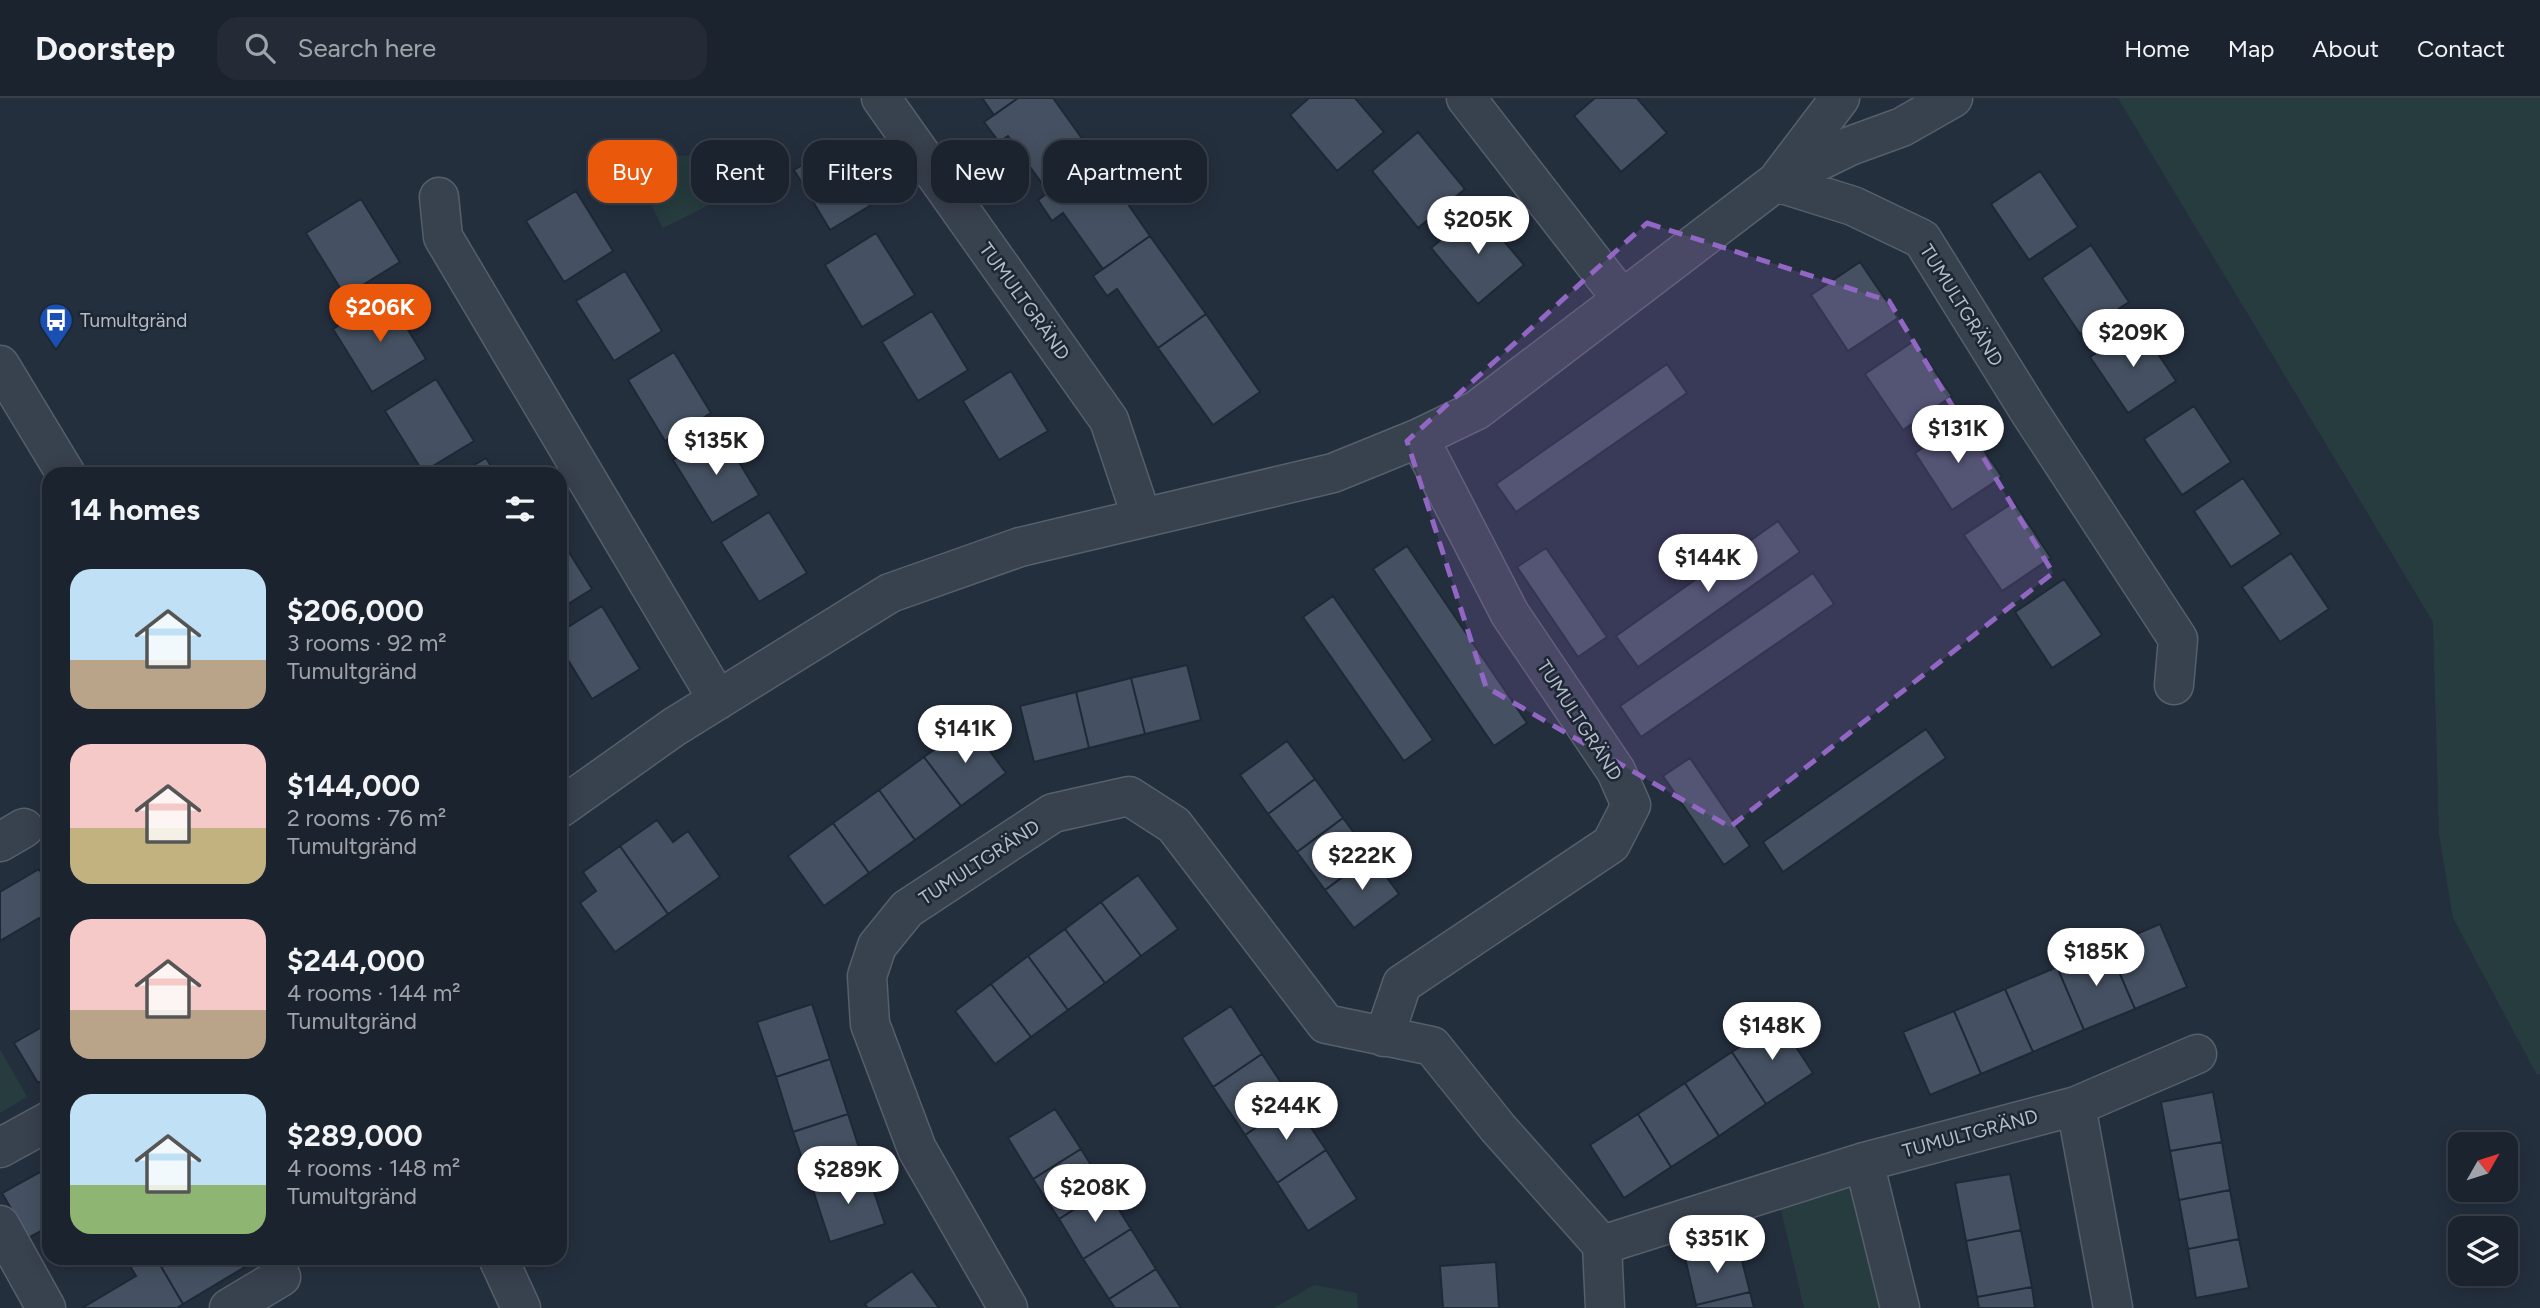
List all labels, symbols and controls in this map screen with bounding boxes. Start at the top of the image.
search box [217,17,707,80]
text: Doorstep [35,29,175,68]
icon: search [241,29,279,67]
text: Search here [297,32,436,64]
text: Home [2124,34,2190,63]
text: Map [2228,34,2274,63]
text: About [2312,34,2379,63]
text: Contact [2417,34,2505,63]
chip: Buy [588,140,677,203]
chip: Rent [691,140,789,203]
chip: Filters [803,140,917,203]
chip: New [931,140,1029,203]
chip: Apartment [1043,140,1207,203]
pin: $205K [1429,197,1527,256]
text: $205K [1443,205,1513,233]
street label: TUMULTGRÄND [974,238,1075,364]
street label: TUMULTGRÄND [1915,240,2008,370]
pin: $206K [331,285,429,344]
text: $206K [345,293,415,321]
bus stop icon: Tumultgränd [37,301,75,350]
place label: Tumultgränd [80,309,187,332]
pin: $209K [2084,310,2182,369]
text: $209K [2098,318,2168,346]
pin: $131K [1909,406,2007,465]
text: $131K [1928,414,1988,442]
pin: $135K [667,418,765,477]
text: $135K [684,426,748,454]
icon: filters [501,490,539,528]
text: 14 homes [70,491,200,528]
pin: $144K [1659,534,1757,594]
text: $144K [1675,543,1741,571]
text: $206,000 [287,592,424,629]
icon: home [126,597,210,681]
text: 3 rooms · 92 m² [287,629,447,657]
street label: TUMULTGRÄND [1532,656,1627,785]
text: Tumultgränd [287,657,417,685]
pin: $141K [916,706,1014,765]
text: $141K [934,714,996,742]
text: $144,000 [287,767,420,804]
icon: home [126,772,210,856]
text: 2 rooms · 76 m² [287,804,446,832]
street label: TUMULTGRÄND [915,815,1044,910]
text: Tumultgränd [287,832,417,860]
pin: $222K [1313,832,1411,892]
text: $222K [1328,841,1396,869]
pin: $185K [2047,928,2145,988]
text: $185K [2063,937,2129,965]
text: $244,000 [287,942,425,979]
icon: home [126,947,210,1031]
text: 4 rooms · 144 m² [287,979,461,1007]
pin: $148K [1723,1002,1821,1062]
text: Tumultgränd [287,1007,417,1035]
text: $148K [1739,1011,1805,1039]
pin: $244K [1237,1082,1335,1142]
text: $244K [1251,1091,1321,1119]
street label: TUMULTGRÄND [1900,1104,2040,1163]
text: $289,000 [287,1117,423,1154]
icon: home [126,1122,210,1206]
north arrow [2448,1132,2518,1202]
map controls [2448,1132,2518,1286]
pin: $289K [799,1146,897,1206]
text: 4 rooms · 148 m² [287,1154,460,1182]
text: $289K [814,1155,882,1183]
pin: $208K [1046,1164,1144,1224]
text: $208K [1060,1173,1130,1201]
text: Tumultgränd [287,1182,417,1210]
pin: $351K [1668,1216,1766,1275]
button: layers [2448,1216,2518,1286]
text: $351K [1685,1224,1749,1252]

